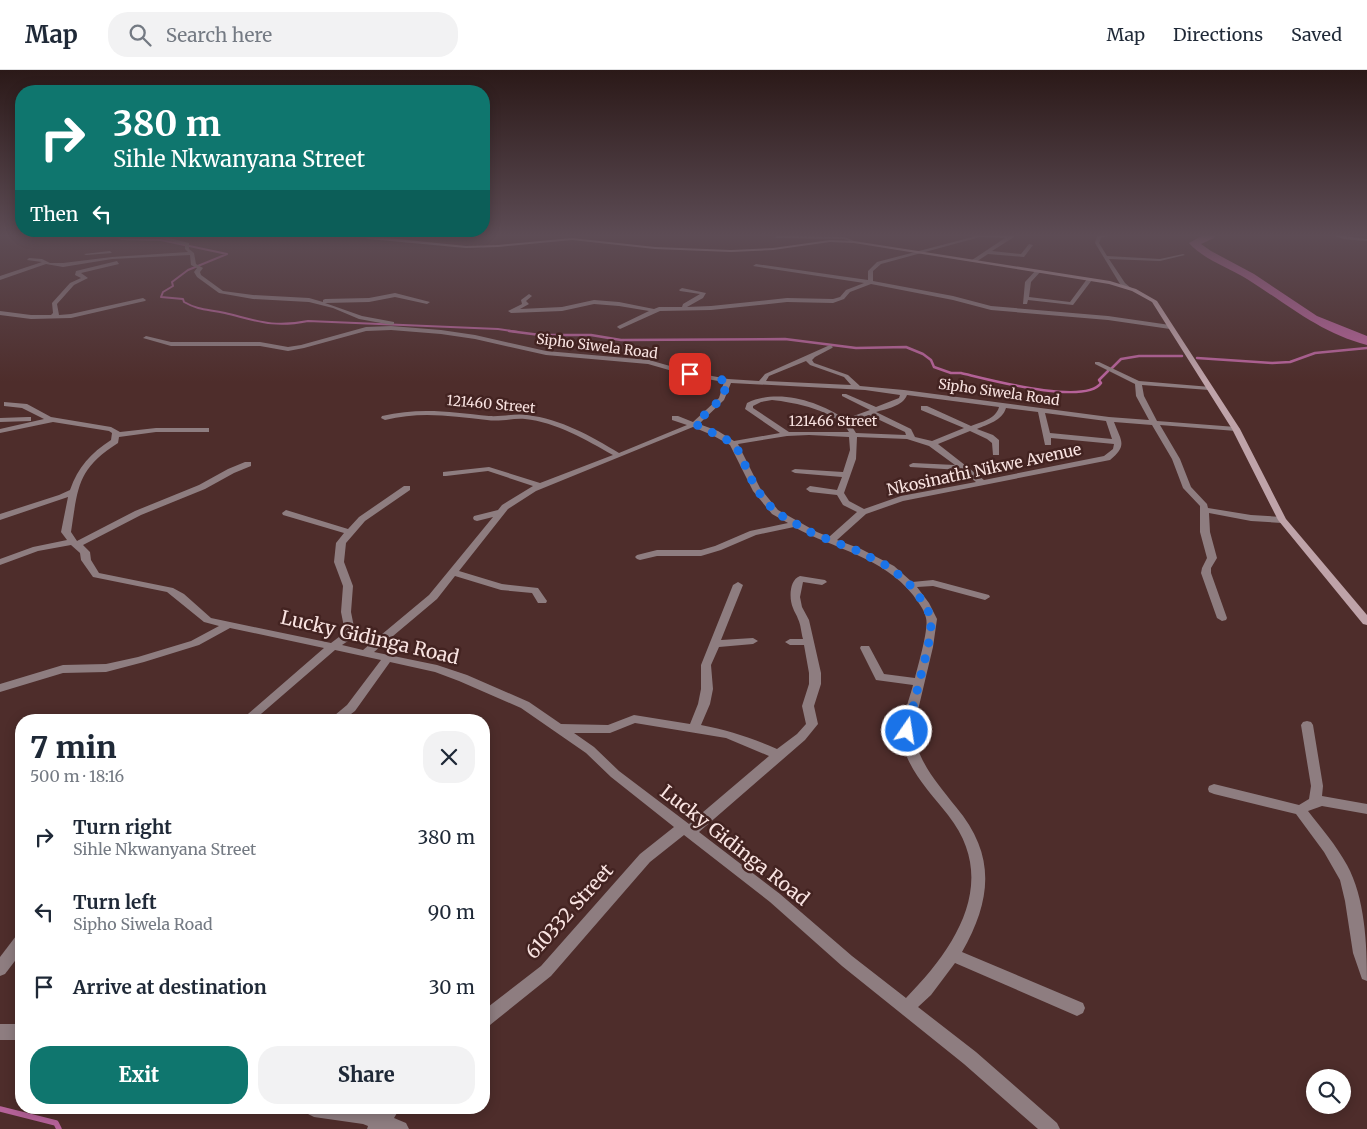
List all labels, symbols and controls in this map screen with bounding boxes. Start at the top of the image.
search box [108,12,458,57]
text: Map [25,19,78,50]
icon: search [126,21,154,49]
text: Search here [166,23,272,47]
text: Map [1107,23,1145,46]
text: Directions [1173,23,1263,46]
text: Saved [1291,23,1342,46]
text: 380 m [113,102,221,146]
icon: right [30,105,95,170]
text: Sihle Nkwanyana Street [113,145,365,173]
icon: left [88,200,116,228]
text: Then [30,202,78,226]
street label: Sipho Siwela Road [535,330,659,362]
pin [669,353,711,395]
icon: arrive [676,360,704,388]
street label: Sipho Siwela Road [937,375,1061,409]
street label: 121460 Street [446,391,537,417]
street label: 121466 Street [789,412,878,430]
street label: Nkosinathi Nikwe Avenue [885,439,1083,499]
street label: Lucky Gidinga Road [278,605,462,669]
position arrow [880,704,932,756]
text: 7 min [30,728,117,766]
button: close [423,731,475,783]
text: 500 m · 18:16 [30,766,124,786]
street label: Lucky Gidinga Road [656,779,814,911]
text: Turn right [73,815,172,839]
icon: right [30,823,58,851]
text: 380 m [417,825,475,849]
text: Sihle Nkwanyana Street [73,839,256,859]
street label: 610332 Street [520,858,618,964]
text: Turn left [73,890,157,914]
icon: left [30,898,58,926]
text: 90 m [428,900,475,924]
text: Sipho Siwela Road [73,914,213,934]
icon: arrive [30,973,58,1001]
text: Arrive at destination [73,975,267,999]
text: 30 m [429,975,475,999]
button: Exit [30,1046,248,1104]
button: Share [258,1046,475,1104]
map controls [1306,1069,1351,1114]
button: search [1306,1069,1351,1114]

